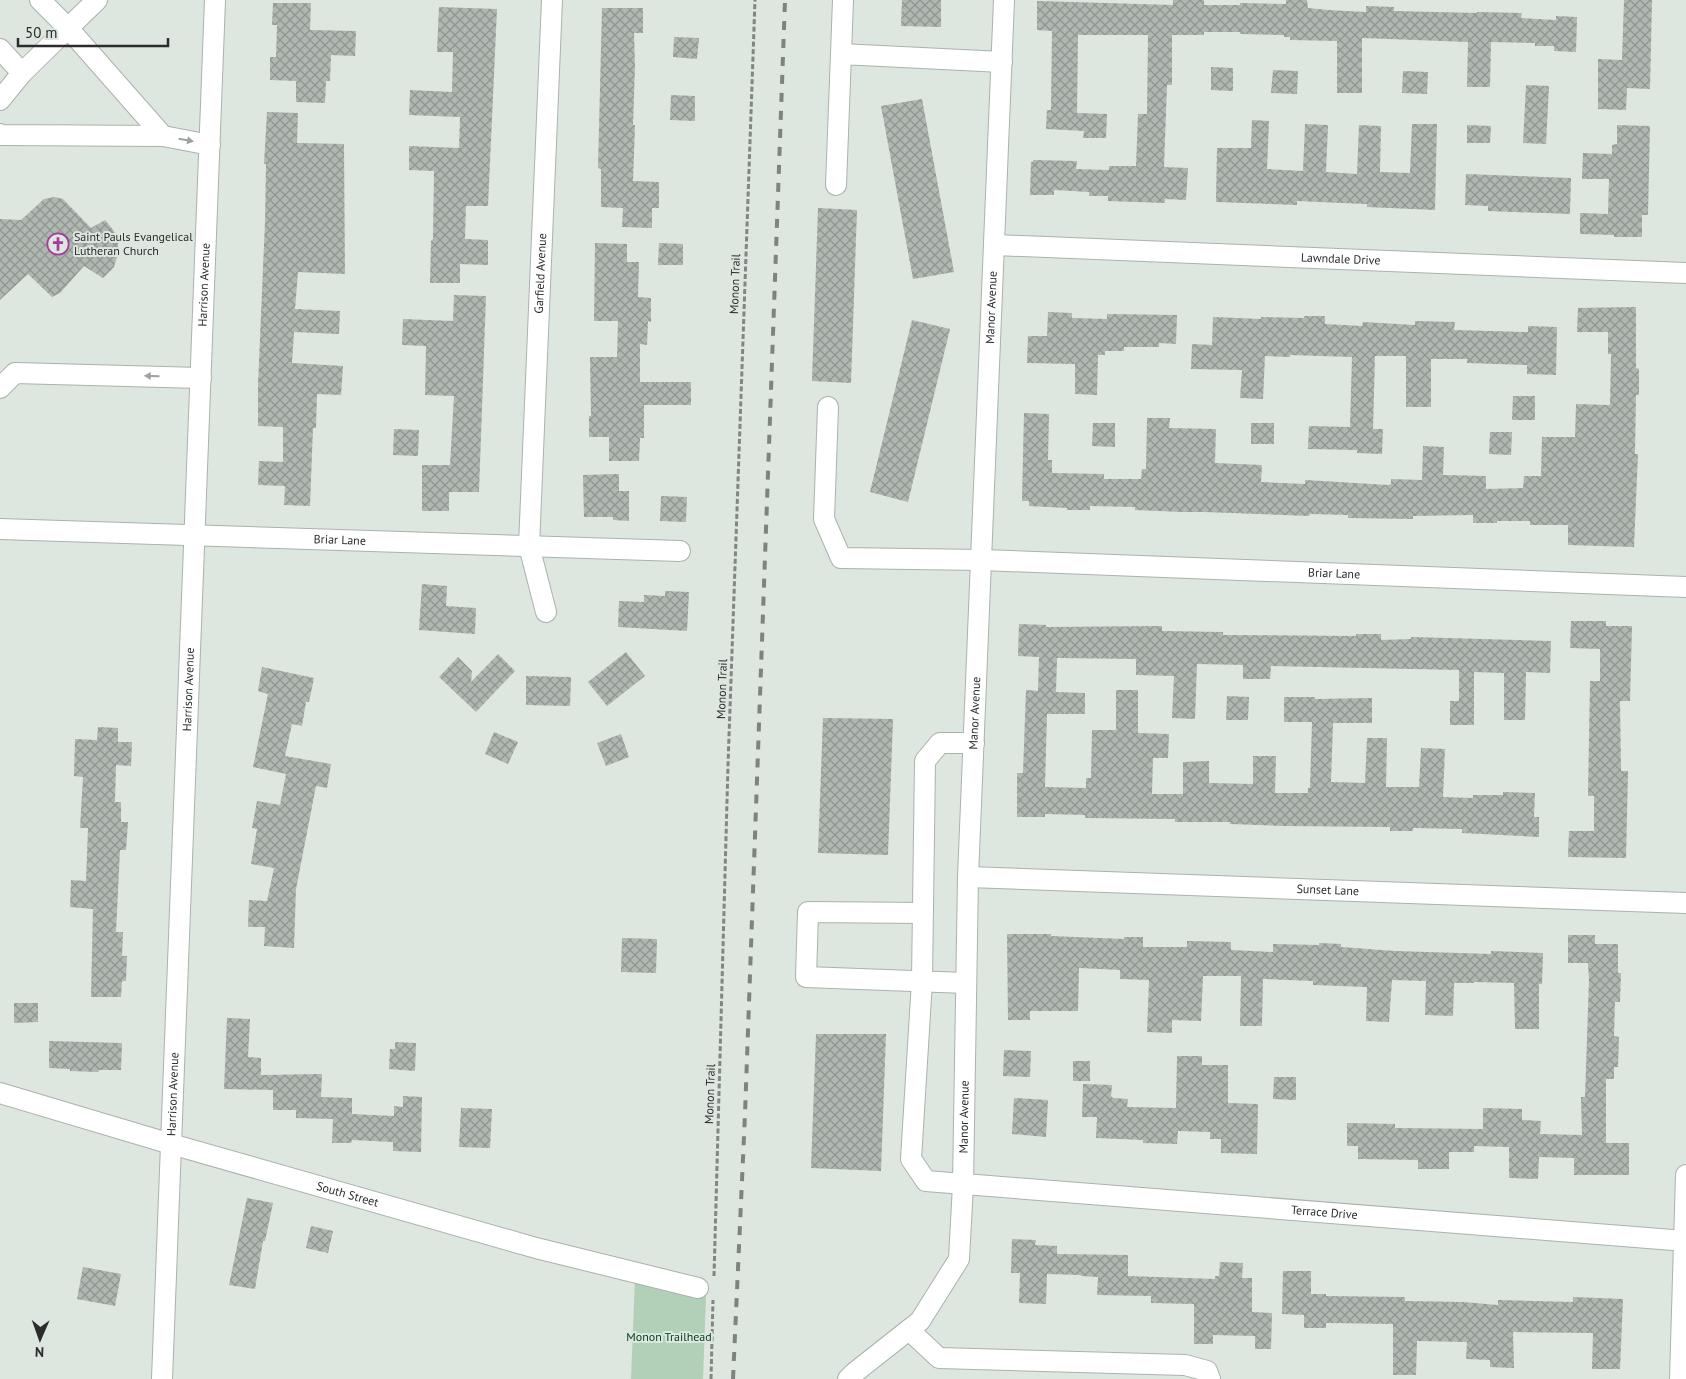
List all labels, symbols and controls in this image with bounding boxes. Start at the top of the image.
scale bar [18,15,168,47]
text: 50 m [25,23,58,42]
one-way arrow [179,137,195,145]
place label: Saint Pauls Evangelical Lutheran Church [74,229,193,258]
church icon: Saint Pauls Evangelical Lutheran Church [46,232,70,256]
street label: Garfield Avenue [531,233,549,314]
street label: Harrison Avenue [194,243,213,327]
street label: Lawndale Drive [1301,249,1381,268]
street label: Monon Trail [726,253,743,314]
street label: Manor Avenue [982,271,1000,344]
one-way arrow [144,372,160,380]
street label: Briar Lane [314,531,366,548]
street label: Briar Lane [1308,565,1361,581]
street label: Harrison Avenue [179,647,197,732]
street label: Monon Trail [713,658,730,719]
street label: Manor Avenue [965,676,983,750]
street label: Sunset Lane [1296,881,1359,898]
street label: Harrison Avenue [163,1052,182,1136]
street label: Monon Trail [701,1063,718,1124]
street label: Manor Avenue [956,1080,972,1153]
street label: South Street [315,1178,380,1210]
street label: Terrace Drive [1291,1202,1358,1222]
north arrow [15,1314,65,1364]
park label: Monon Trailhead [626,1329,712,1344]
text: N [35,1343,44,1361]

